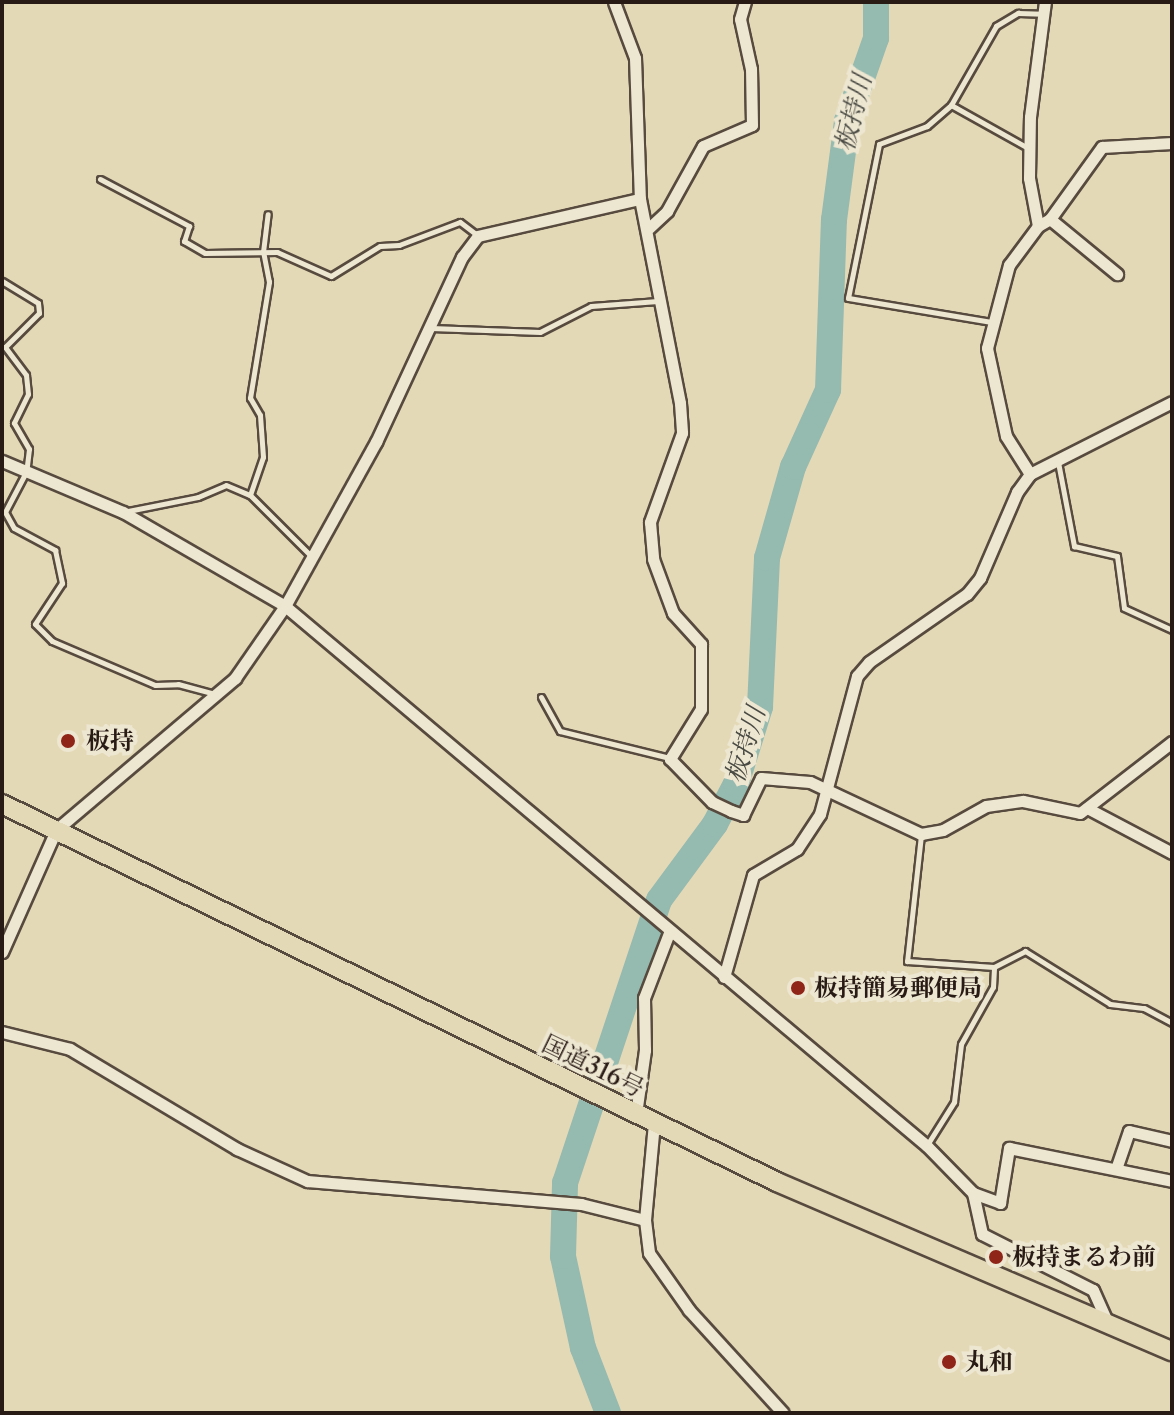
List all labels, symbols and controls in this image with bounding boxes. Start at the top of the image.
water label: 板持川 [829,71,879,155]
water label: 板持川 [720,703,772,787]
place label: 板持 [86,727,134,755]
marker: 板持 [57,730,79,752]
place label: 板持簡易郵便局 [814,974,982,1002]
marker: 板持簡易郵便局 [789,979,807,997]
street label: 国道316号 [538,1029,648,1103]
place label: 板持まるわ前 [1012,1243,1156,1271]
marker: 板持まるわ前 [987,1248,1005,1266]
place label: 丸和 [965,1348,1013,1376]
marker: 丸和 [940,1353,958,1371]

